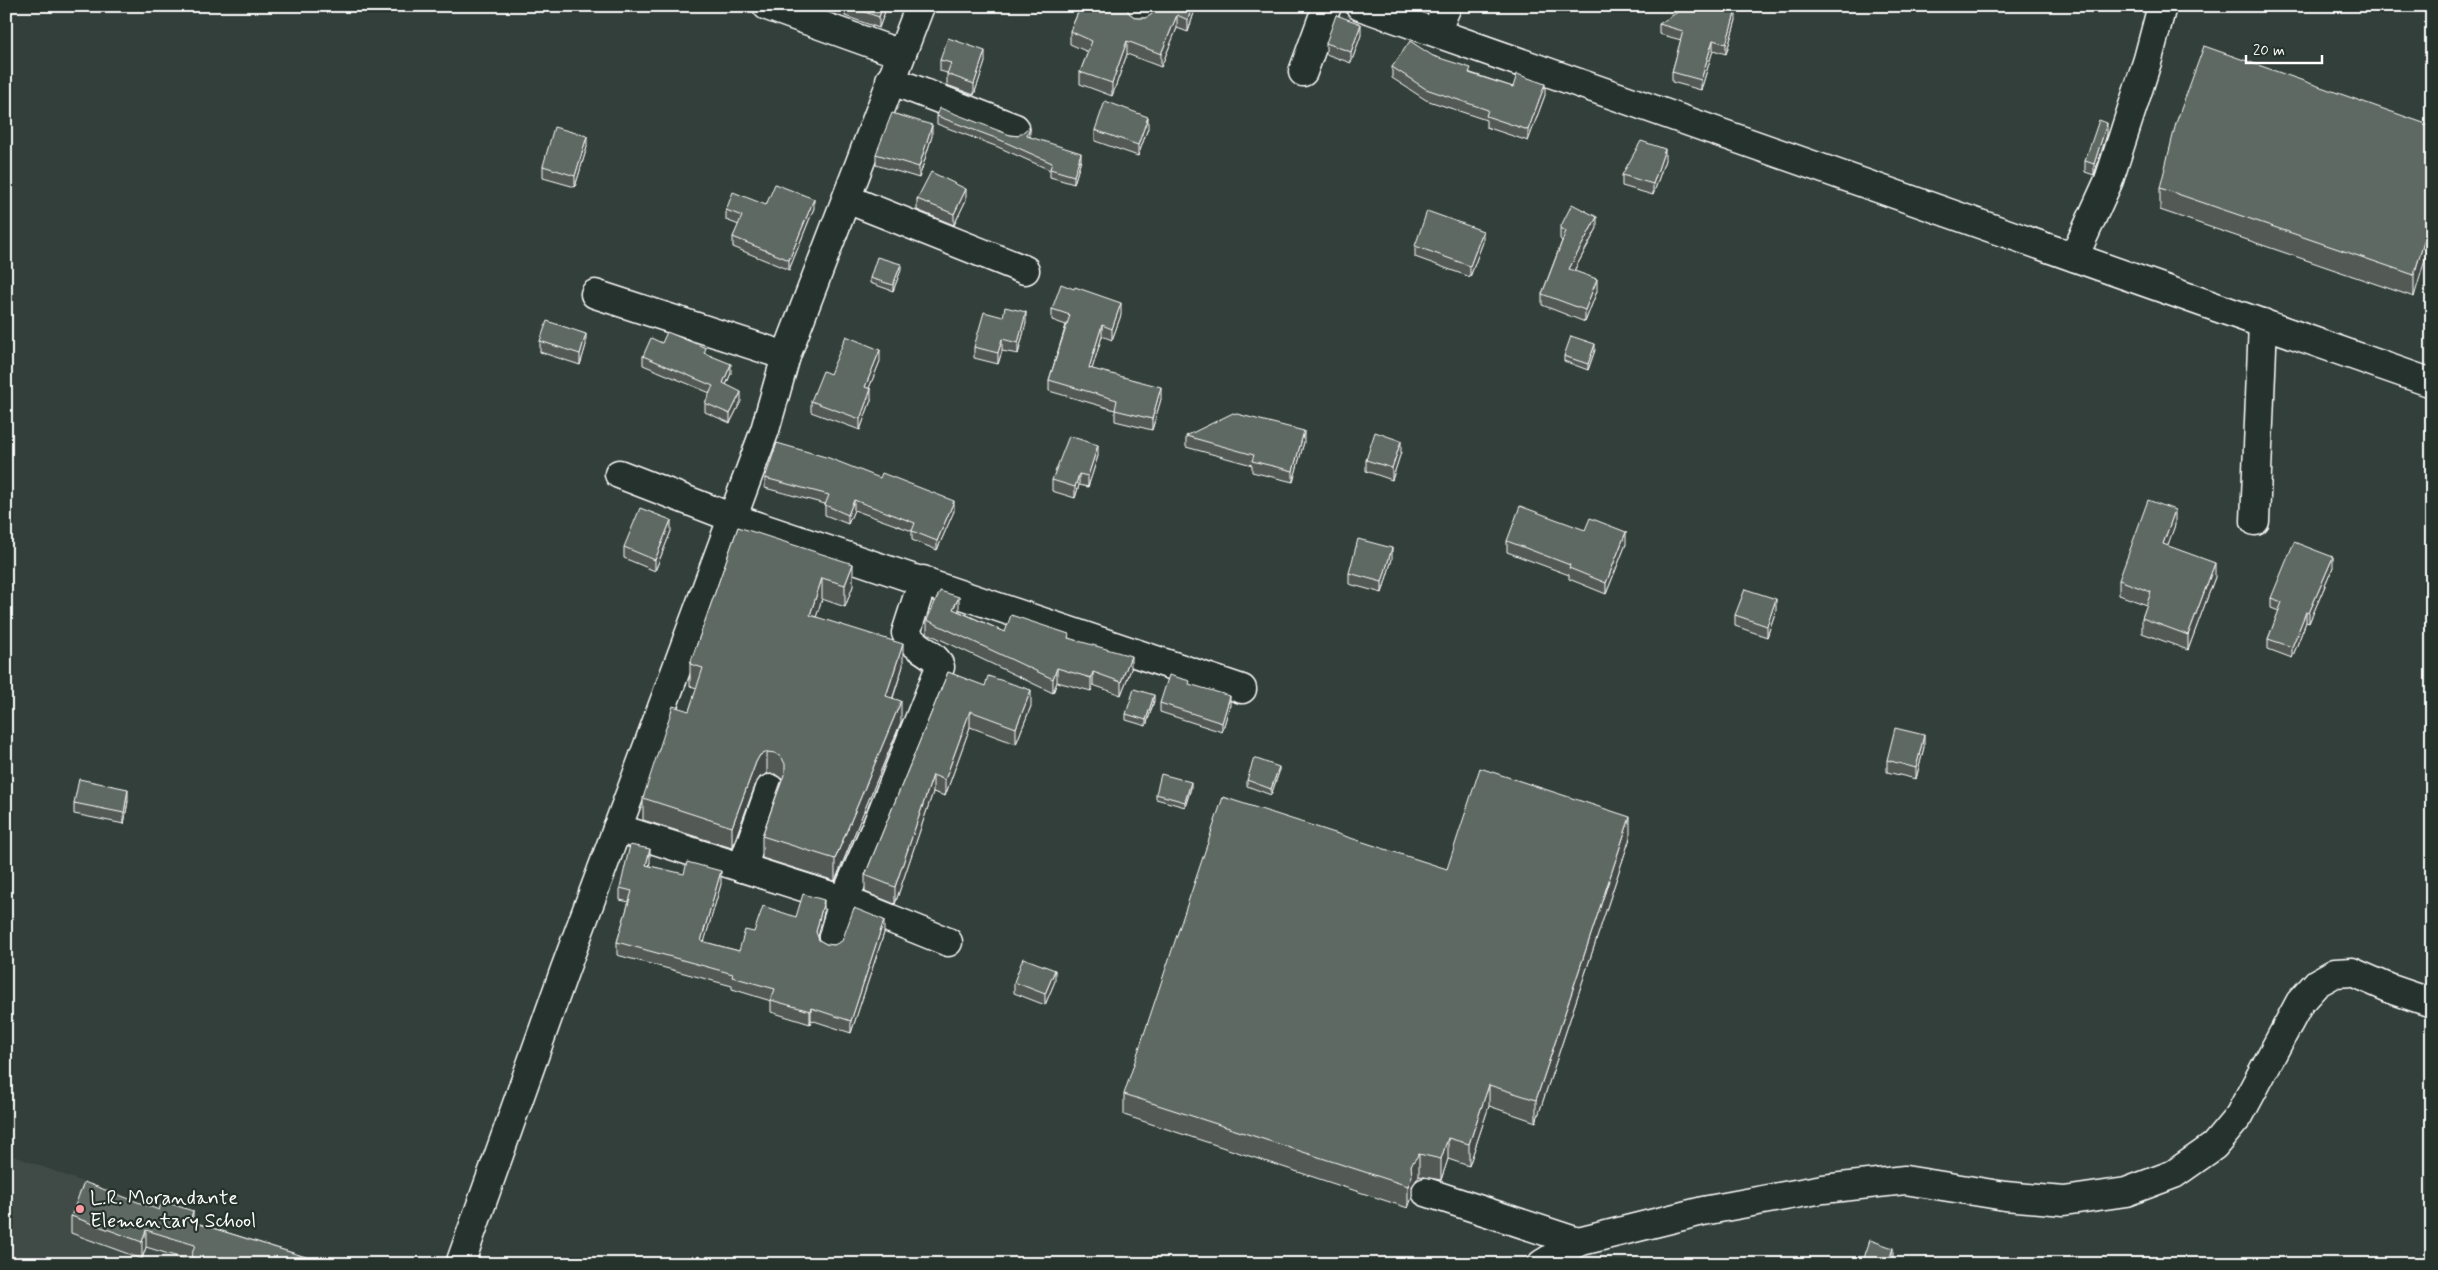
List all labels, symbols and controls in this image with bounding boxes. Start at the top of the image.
scale bar [2246,32,2322,64]
text: 20 m [2253,41,2285,61]
place label: L.R. Morandante Elementary School [90,1185,256,1235]
marker: L.R. Morandante Elementary School [74,1203,86,1215]

